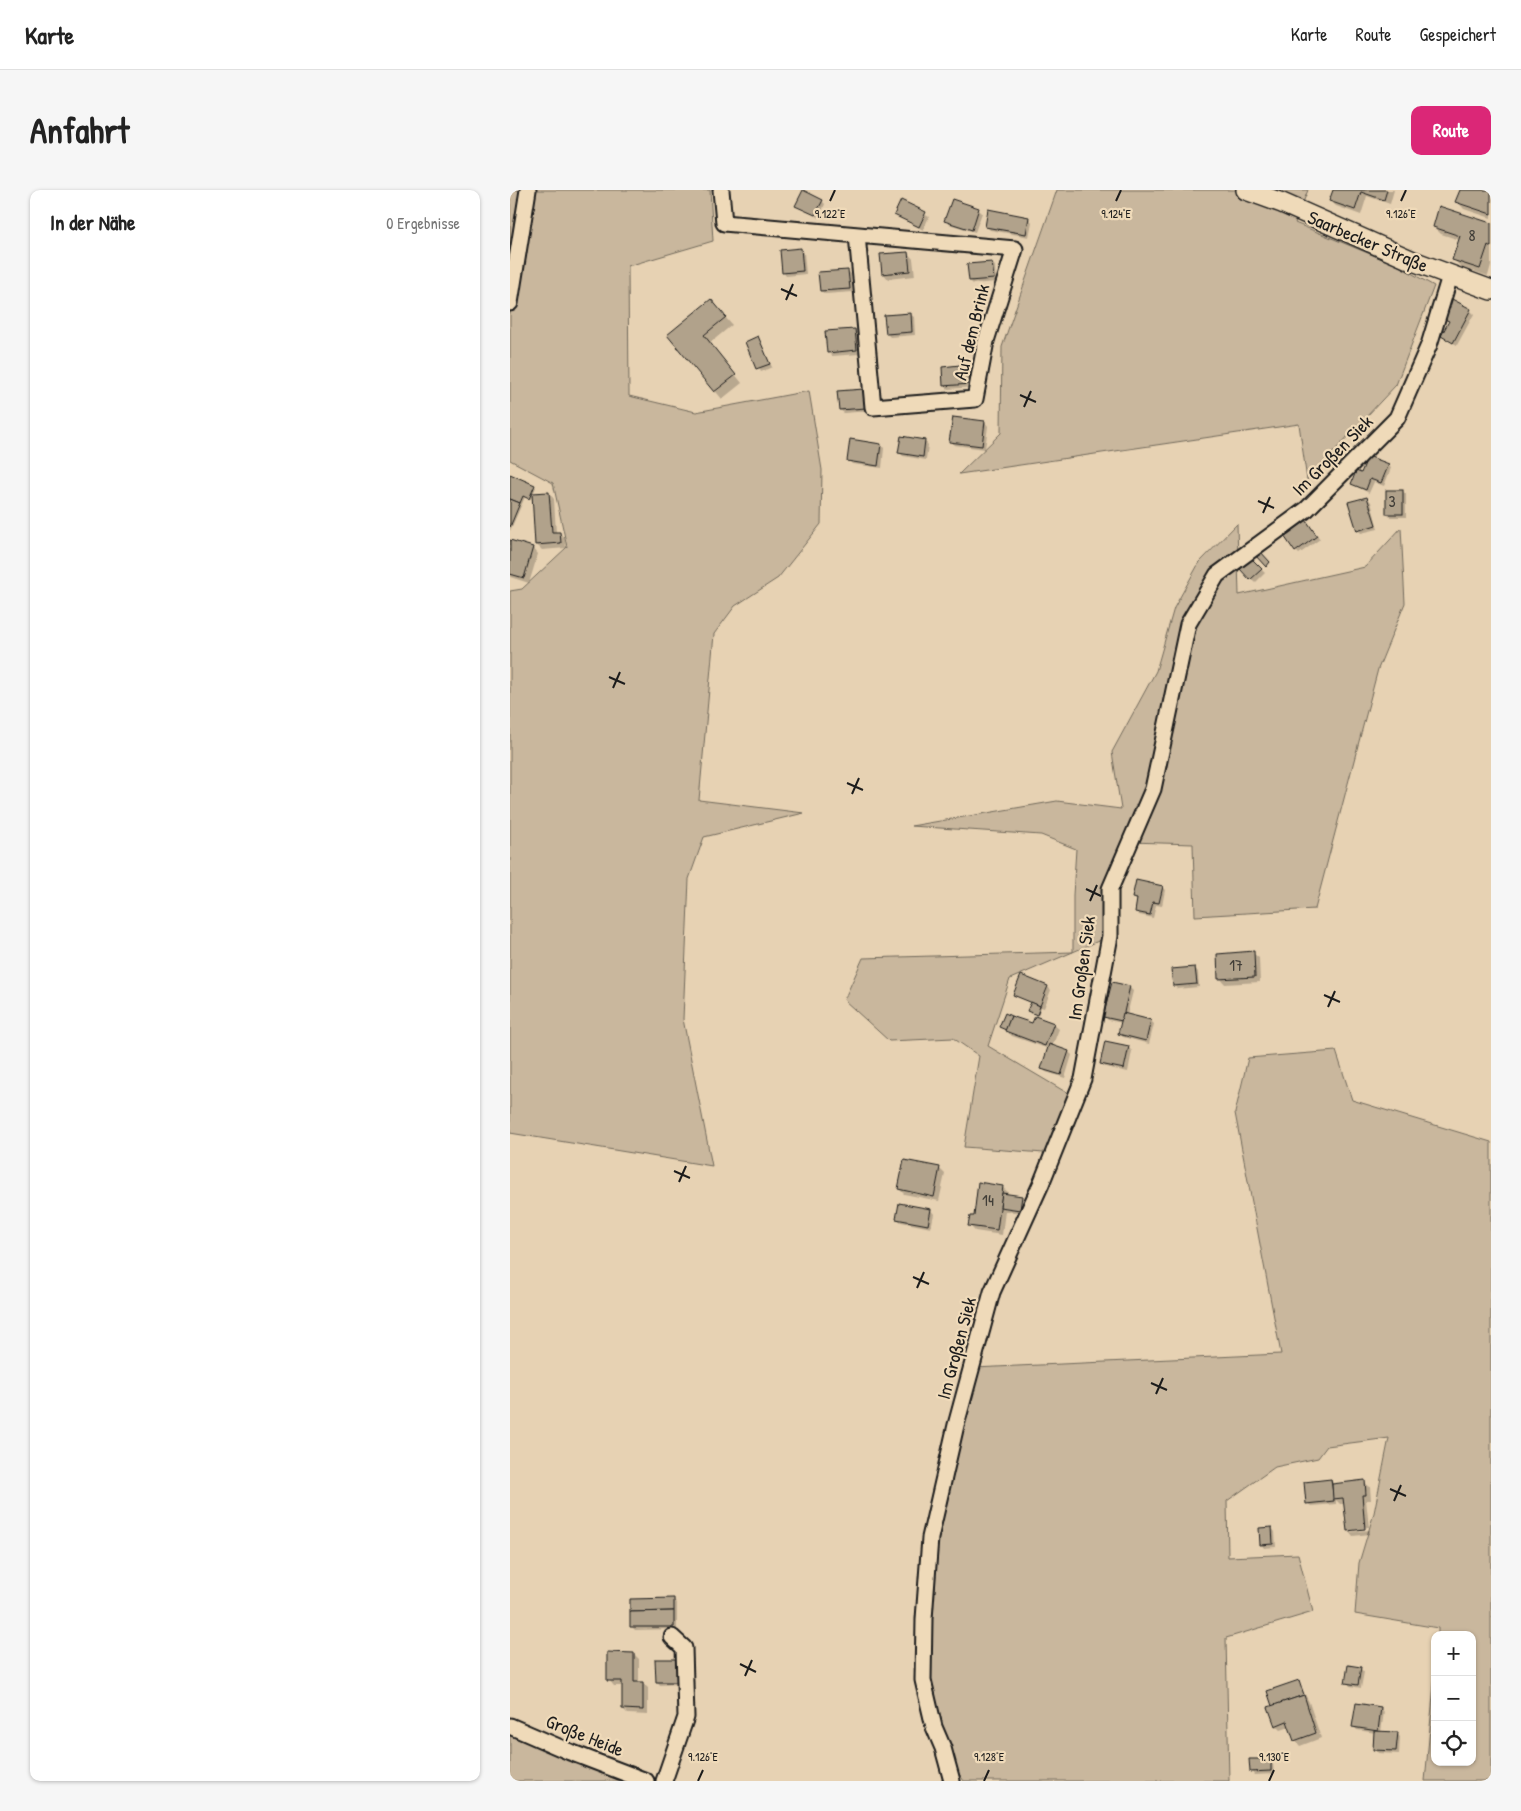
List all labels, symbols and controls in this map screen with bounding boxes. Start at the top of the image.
text: Karte [25,19,74,51]
text: Karte [1291,22,1328,47]
text: Route [1356,22,1392,47]
text: Gespeichert [1420,22,1496,47]
button: Route [1411,106,1491,155]
text: Anfahrt [30,107,129,154]
street label: Saarbecker Straße [1304,204,1433,278]
text: 9.122°E [815,205,846,222]
text: 9.124°E [1101,205,1131,222]
text: 9.126°E [1386,205,1417,222]
text: In der Nähe [50,208,135,237]
text: 0 Ergebnisse [386,212,460,234]
house number: 8 [1469,224,1476,246]
street label: Auf dem Brink [947,281,995,383]
street label: Im Großen Siek [1286,409,1378,501]
house number: 3 [1388,490,1396,512]
street label: Im Großen Siek [1061,914,1101,1022]
house number: 17 [1229,954,1243,976]
house number: 14 [982,1189,994,1211]
street label: Im Großen Siek [930,1294,982,1402]
map controls [1431,1631,1476,1766]
button: + [1431,1631,1476,1676]
button: − [1431,1676,1476,1721]
street label: Große Heide [542,1708,628,1763]
button: locate [1431,1721,1476,1766]
text: 9.126°E [688,1748,719,1765]
text: 9.128°E [974,1748,1005,1765]
text: 9.130°E [1259,1748,1290,1765]

